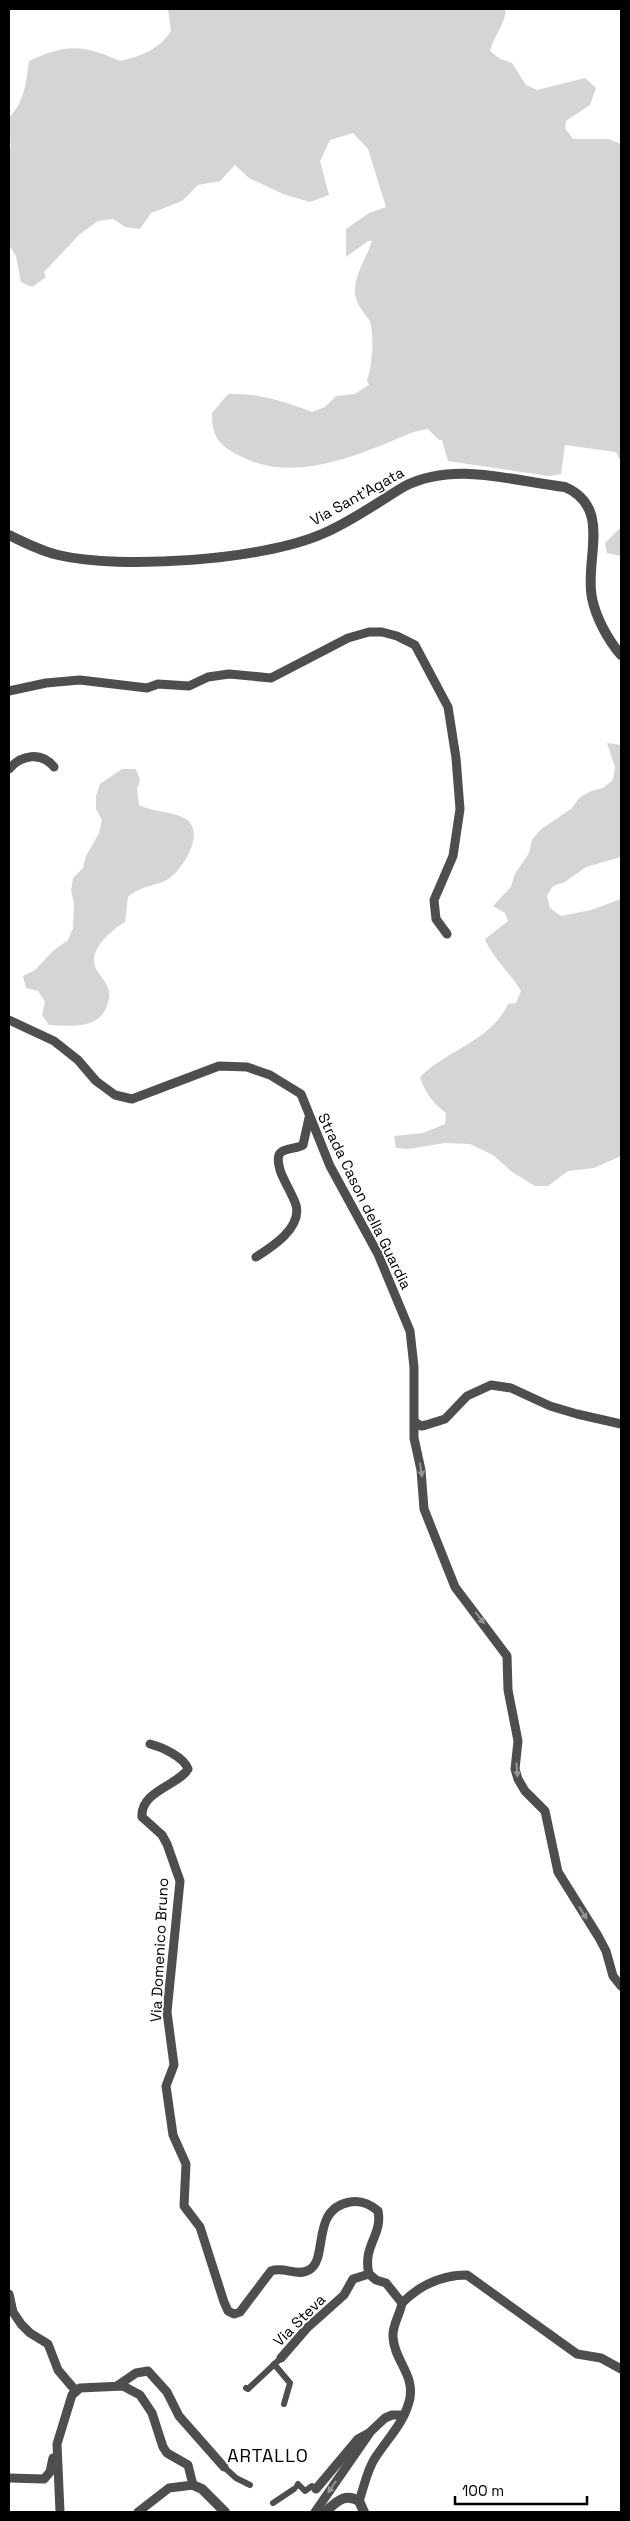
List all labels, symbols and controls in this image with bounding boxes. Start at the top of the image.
street label: Via Sant'Agata [307,462,408,530]
street label: Strada Cason della Guardia [314,1110,416,1293]
one-way arrow [417,1462,425,1478]
one-way arrow [474,1611,485,1624]
one-way arrow [513,1762,521,1778]
street label: Via Domenico Bruno [146,1877,172,2023]
one-way arrow [579,1906,588,1919]
street label: Via Steva [269,2290,329,2350]
district label: ARTALLO [227,2444,309,2467]
scale bar [455,2474,588,2506]
one-way arrow [327,2480,337,2494]
text: 100 m [462,2481,504,2500]

